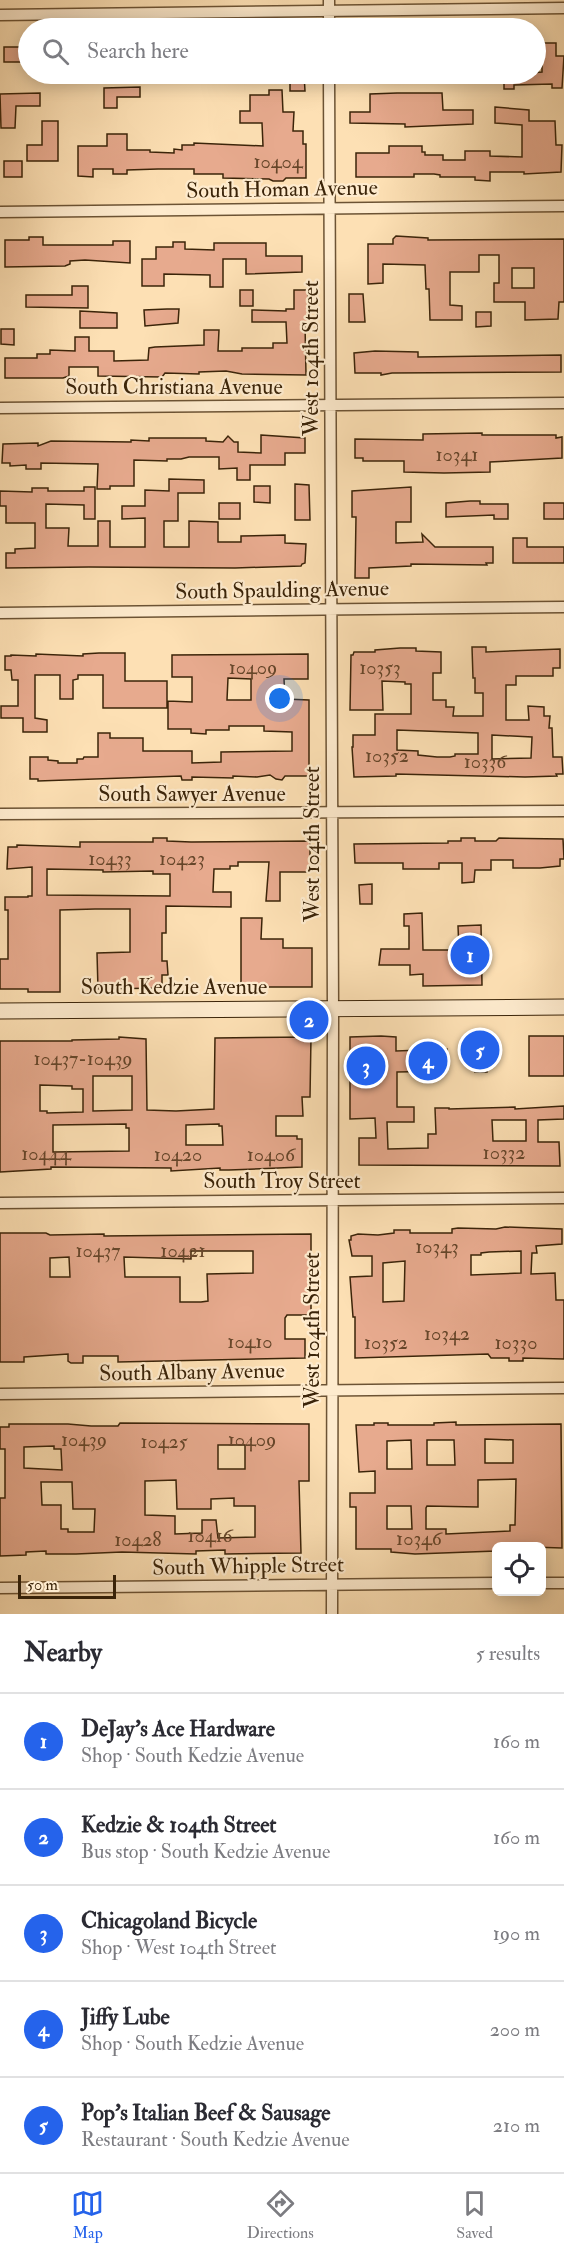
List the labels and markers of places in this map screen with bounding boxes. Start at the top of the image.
pin: 1 [450,932,490,978]
pin: 2 [290,998,328,1042]
pin: 5 [460,1028,500,1072]
pin: 4 [408,1038,448,1084]
pin: 3 [346,1044,386,1088]

